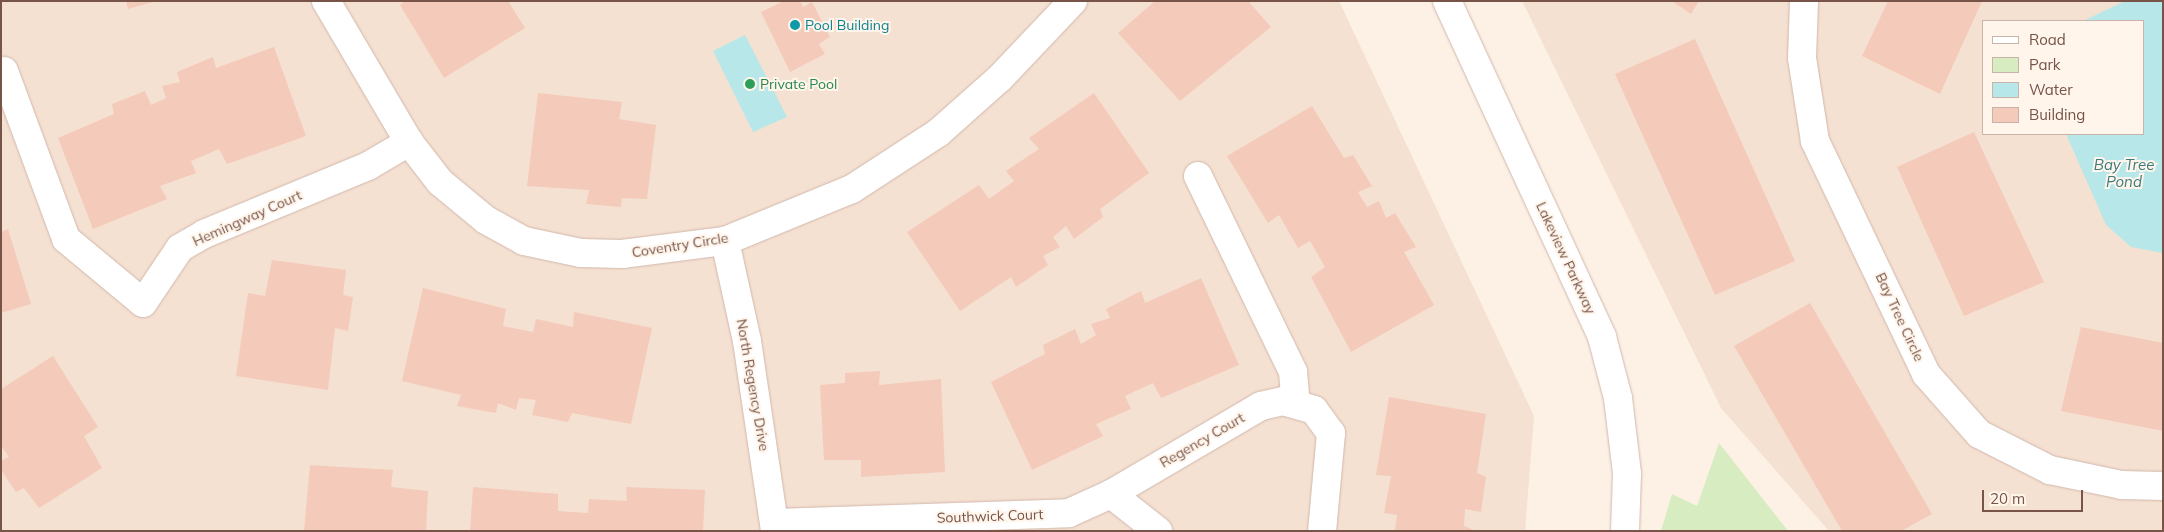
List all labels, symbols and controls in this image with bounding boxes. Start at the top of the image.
place label: Pool Building [805,17,889,33]
marker: Pool Building [789,19,801,31]
legend [1982,20,2144,135]
text: Road [2029,30,2066,49]
text: Park [2029,55,2061,74]
place label: Private Pool [760,76,837,92]
marker: Private Pool [744,78,756,90]
text: Water [2029,80,2073,99]
text: Building [2029,105,2085,124]
water label: Bay Tree Pond [2094,155,2154,190]
street label: Hemingway Court [190,186,304,250]
street label: Lakeview Parkway [1533,199,1599,317]
street label: Coventry Circle [631,229,729,261]
street label: Bay Tree Circle [1872,270,1928,364]
street label: North Regency Drive [733,318,773,452]
street label: Regency Court [1157,409,1247,471]
scale bar [1984,480,2085,512]
text: 20 m [1990,489,2025,508]
street label: Southwick Court [936,506,1044,526]

